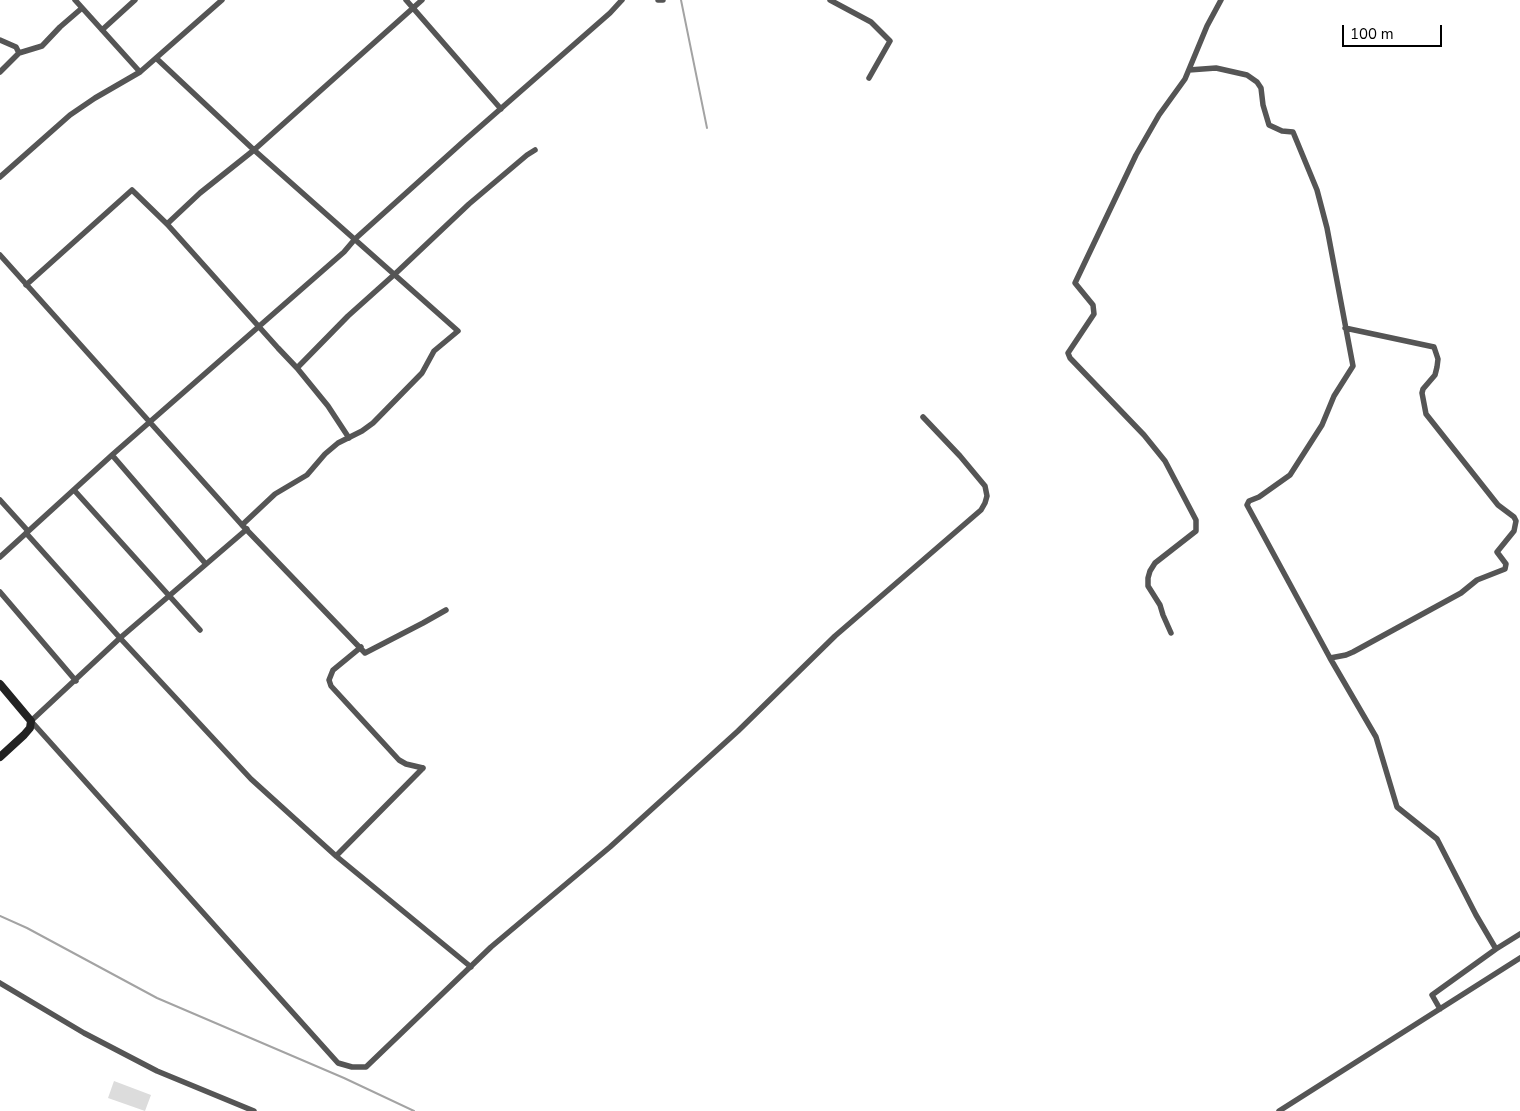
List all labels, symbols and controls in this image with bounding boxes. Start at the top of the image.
scale bar [1345,15,1445,47]
text: 100 m [1350,24,1394,44]

